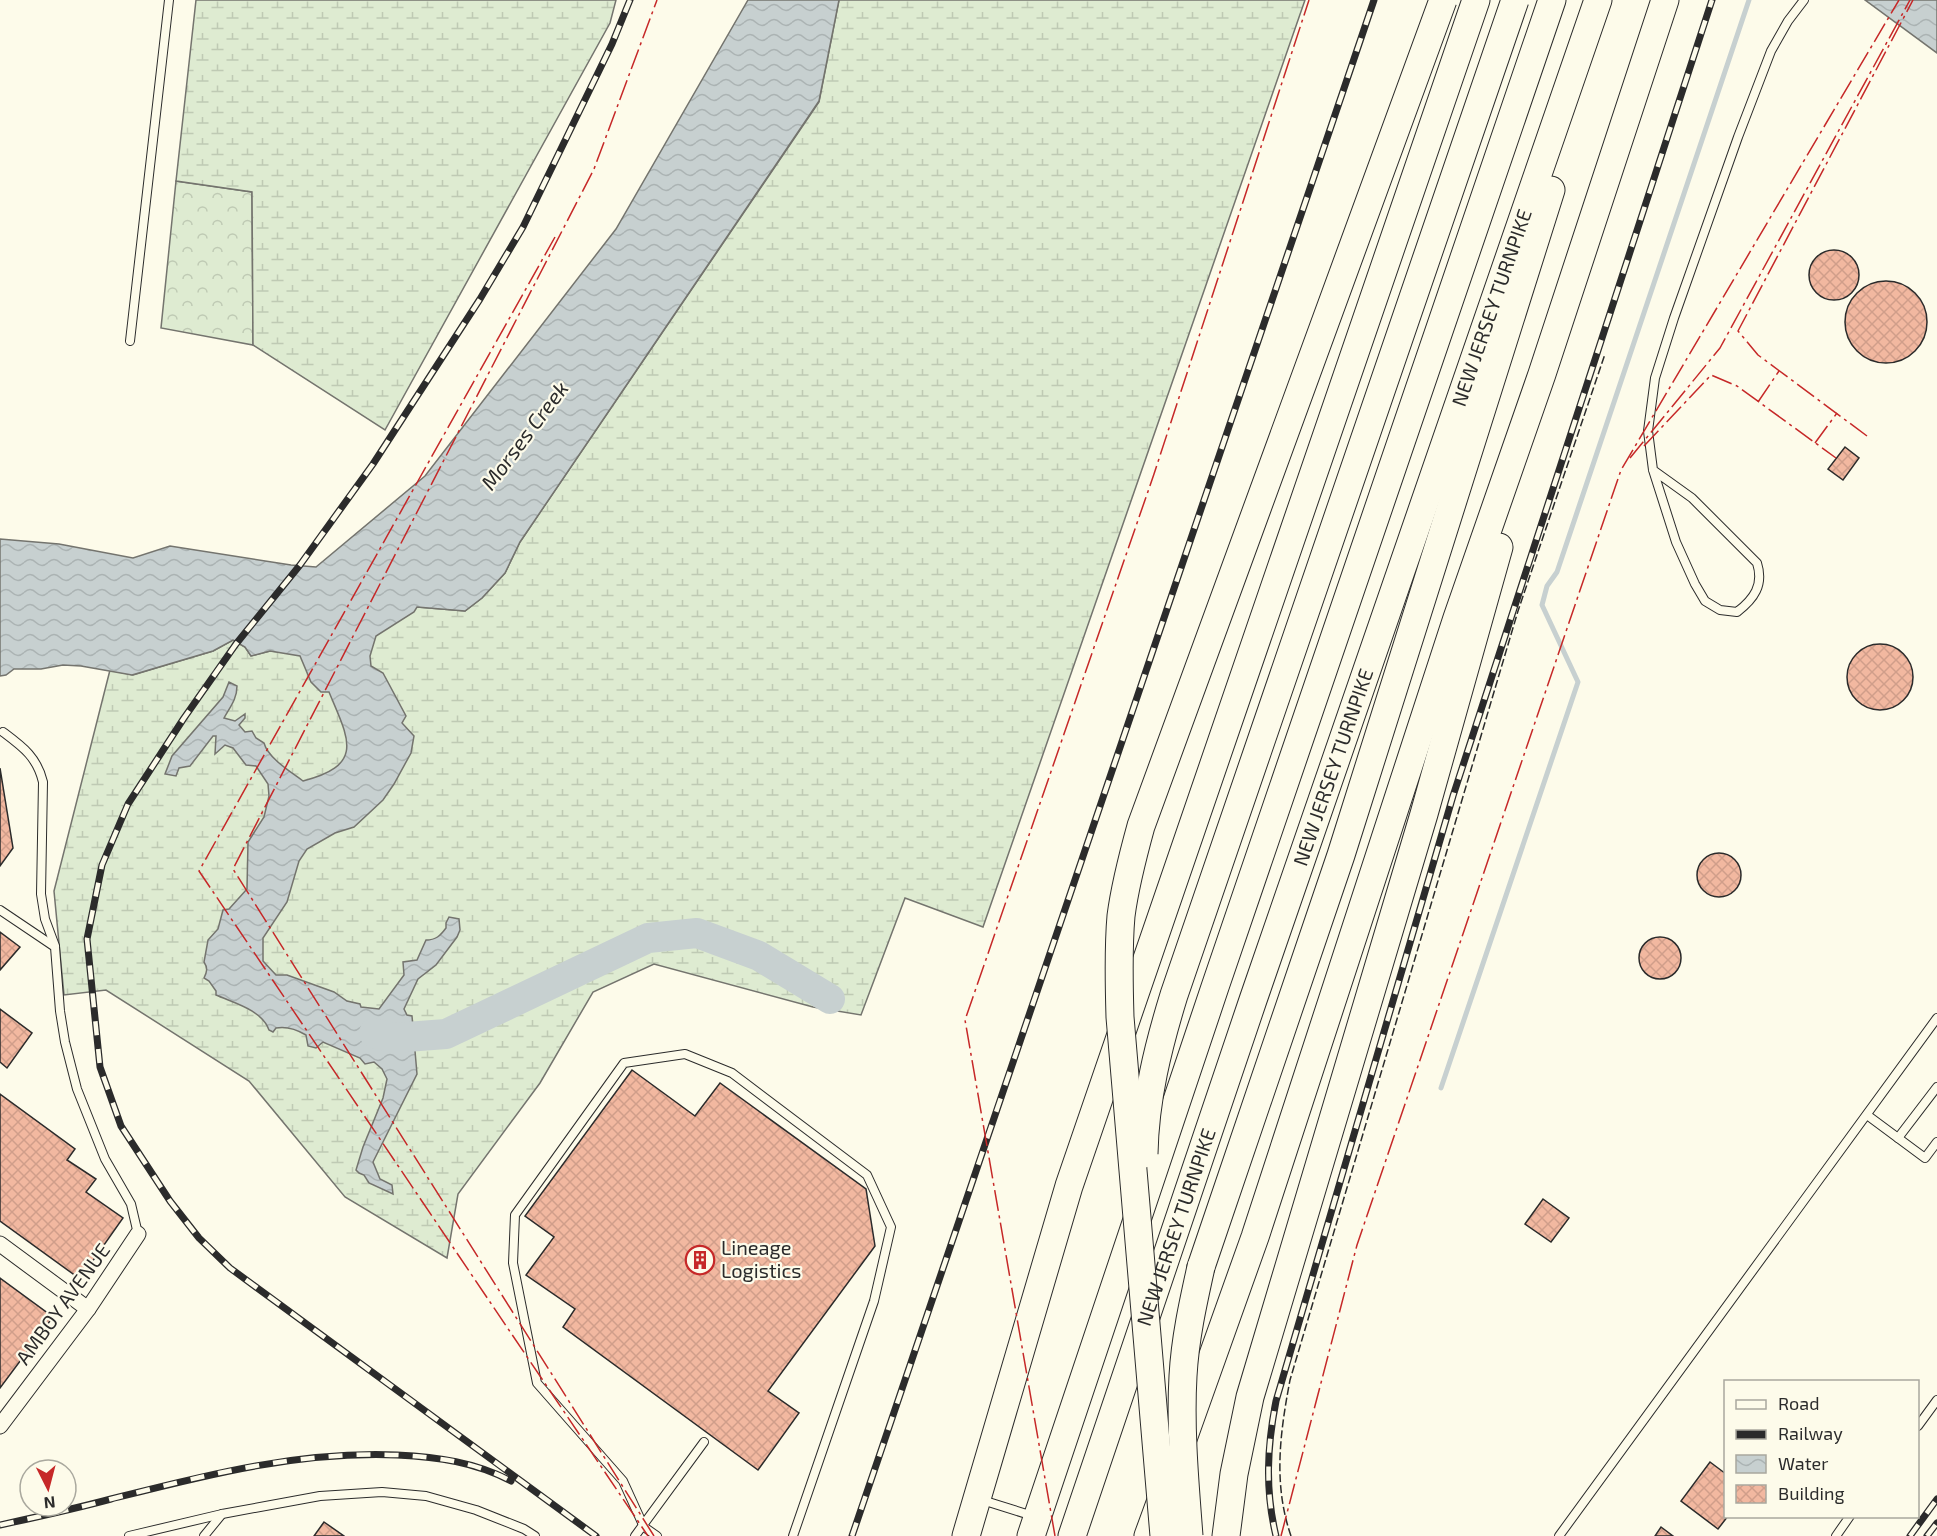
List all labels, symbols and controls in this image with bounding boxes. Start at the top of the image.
street label: NEW JERSEY TURNPIKE [1446,206,1536,409]
water label: Morses Creek [475,376,573,494]
street label: NEW JERSEY TURNPIKE [1287,665,1377,869]
street label: NEW JERSEY TURNPIKE [1131,1125,1220,1329]
place label: Lineage Logistics [721,1235,801,1282]
street label: AMBOY AVENUE [10,1238,114,1369]
building icon: Lineage Logistics [684,1244,716,1276]
legend [1724,1380,1919,1518]
text: Road [1778,1392,1819,1414]
text: Railway [1778,1422,1843,1444]
text: Water [1778,1452,1828,1474]
north arrow [18,1458,78,1518]
text: Building [1778,1482,1845,1504]
text: N [43,1493,56,1513]

